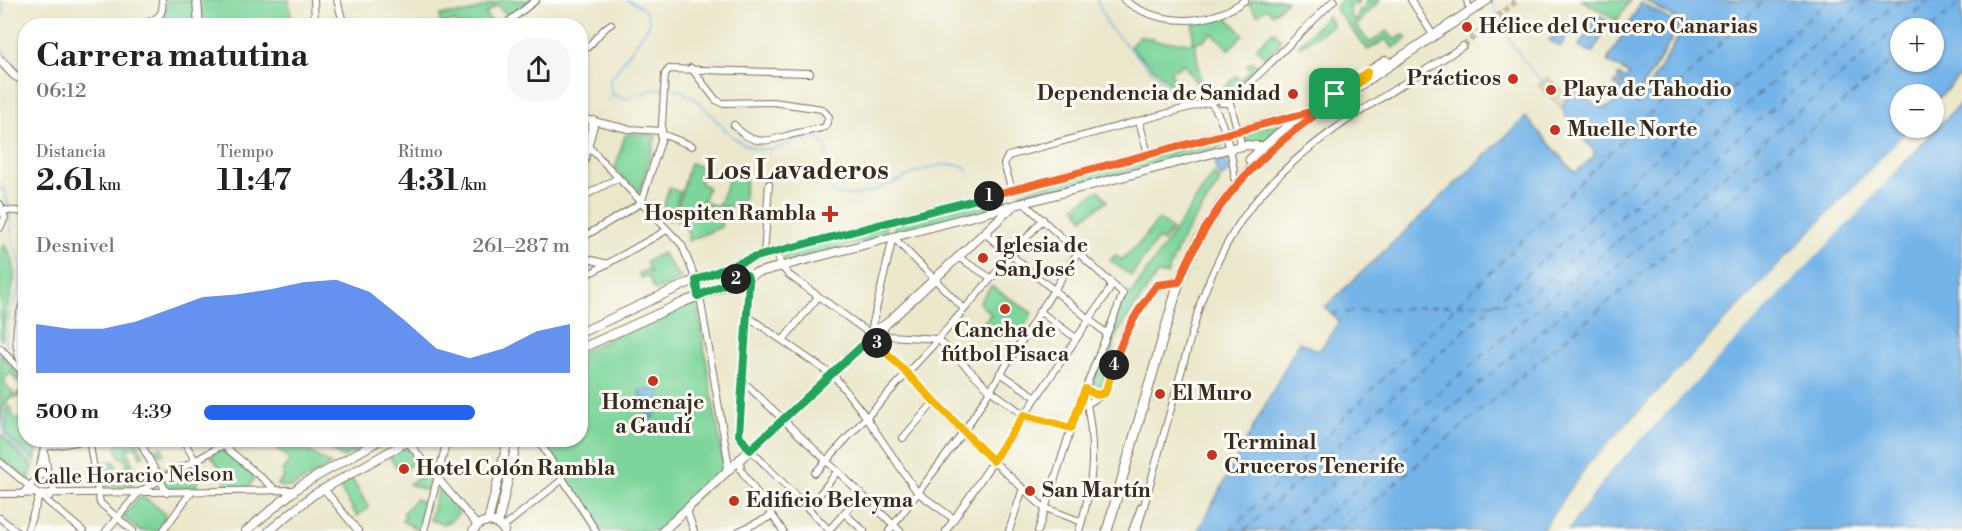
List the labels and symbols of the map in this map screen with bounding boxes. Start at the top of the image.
place label: Hélice del Crucero Canarias [1479,14,1757,40]
marker: Hélice del Crucero Canarias [1460,20,1474,34]
place label: Prácticos [1407,66,1501,92]
pin [1309,68,1360,119]
marker: Prácticos [1506,72,1520,86]
place label: Playa de Tahodio [1563,77,1732,103]
place label: Dependencia de Sanidad [1037,81,1281,107]
marker: Playa de Tahodio [1544,83,1558,97]
marker: Dependencia de Sanidad [1286,87,1300,101]
place label: Muelle Norte [1567,117,1697,143]
marker: Muelle Norte [1548,123,1562,137]
district label: Los Lavaderos [705,154,889,188]
pin: 1 [974,181,1004,211]
place label: Hospiten Rambla [644,201,817,227]
marker: Hospiten Rambla [821,205,839,223]
place label: Iglesia de San José [995,233,1088,283]
marker: Iglesia de San José [976,251,990,265]
pin: 2 [721,264,751,294]
marker: Cancha de fútbol Pisaca [998,302,1012,316]
place label: Cancha de fútbol Pisaca [941,318,1070,368]
pin: 3 [862,328,892,358]
pin: 4 [1099,350,1129,380]
marker: Homenaje a Gaudí [646,374,660,388]
place label: El Muro [1172,381,1252,407]
marker: El Muro [1153,387,1167,401]
place label: Homenaje a Gaudí [602,390,704,440]
place label: Terminal Cruceros Tenerife [1224,430,1405,480]
marker: Terminal Cruceros Tenerife [1205,448,1219,462]
place label: Hotel Colón Rambla [416,456,616,482]
street label: Calle Horacio Nelson [34,461,235,491]
marker: Hotel Colón Rambla [397,462,411,476]
place label: San Martín [1042,478,1151,504]
marker: San Martín [1023,484,1037,498]
place label: Edificio Beleyma [746,488,914,514]
marker: Edificio Beleyma [727,494,741,508]

